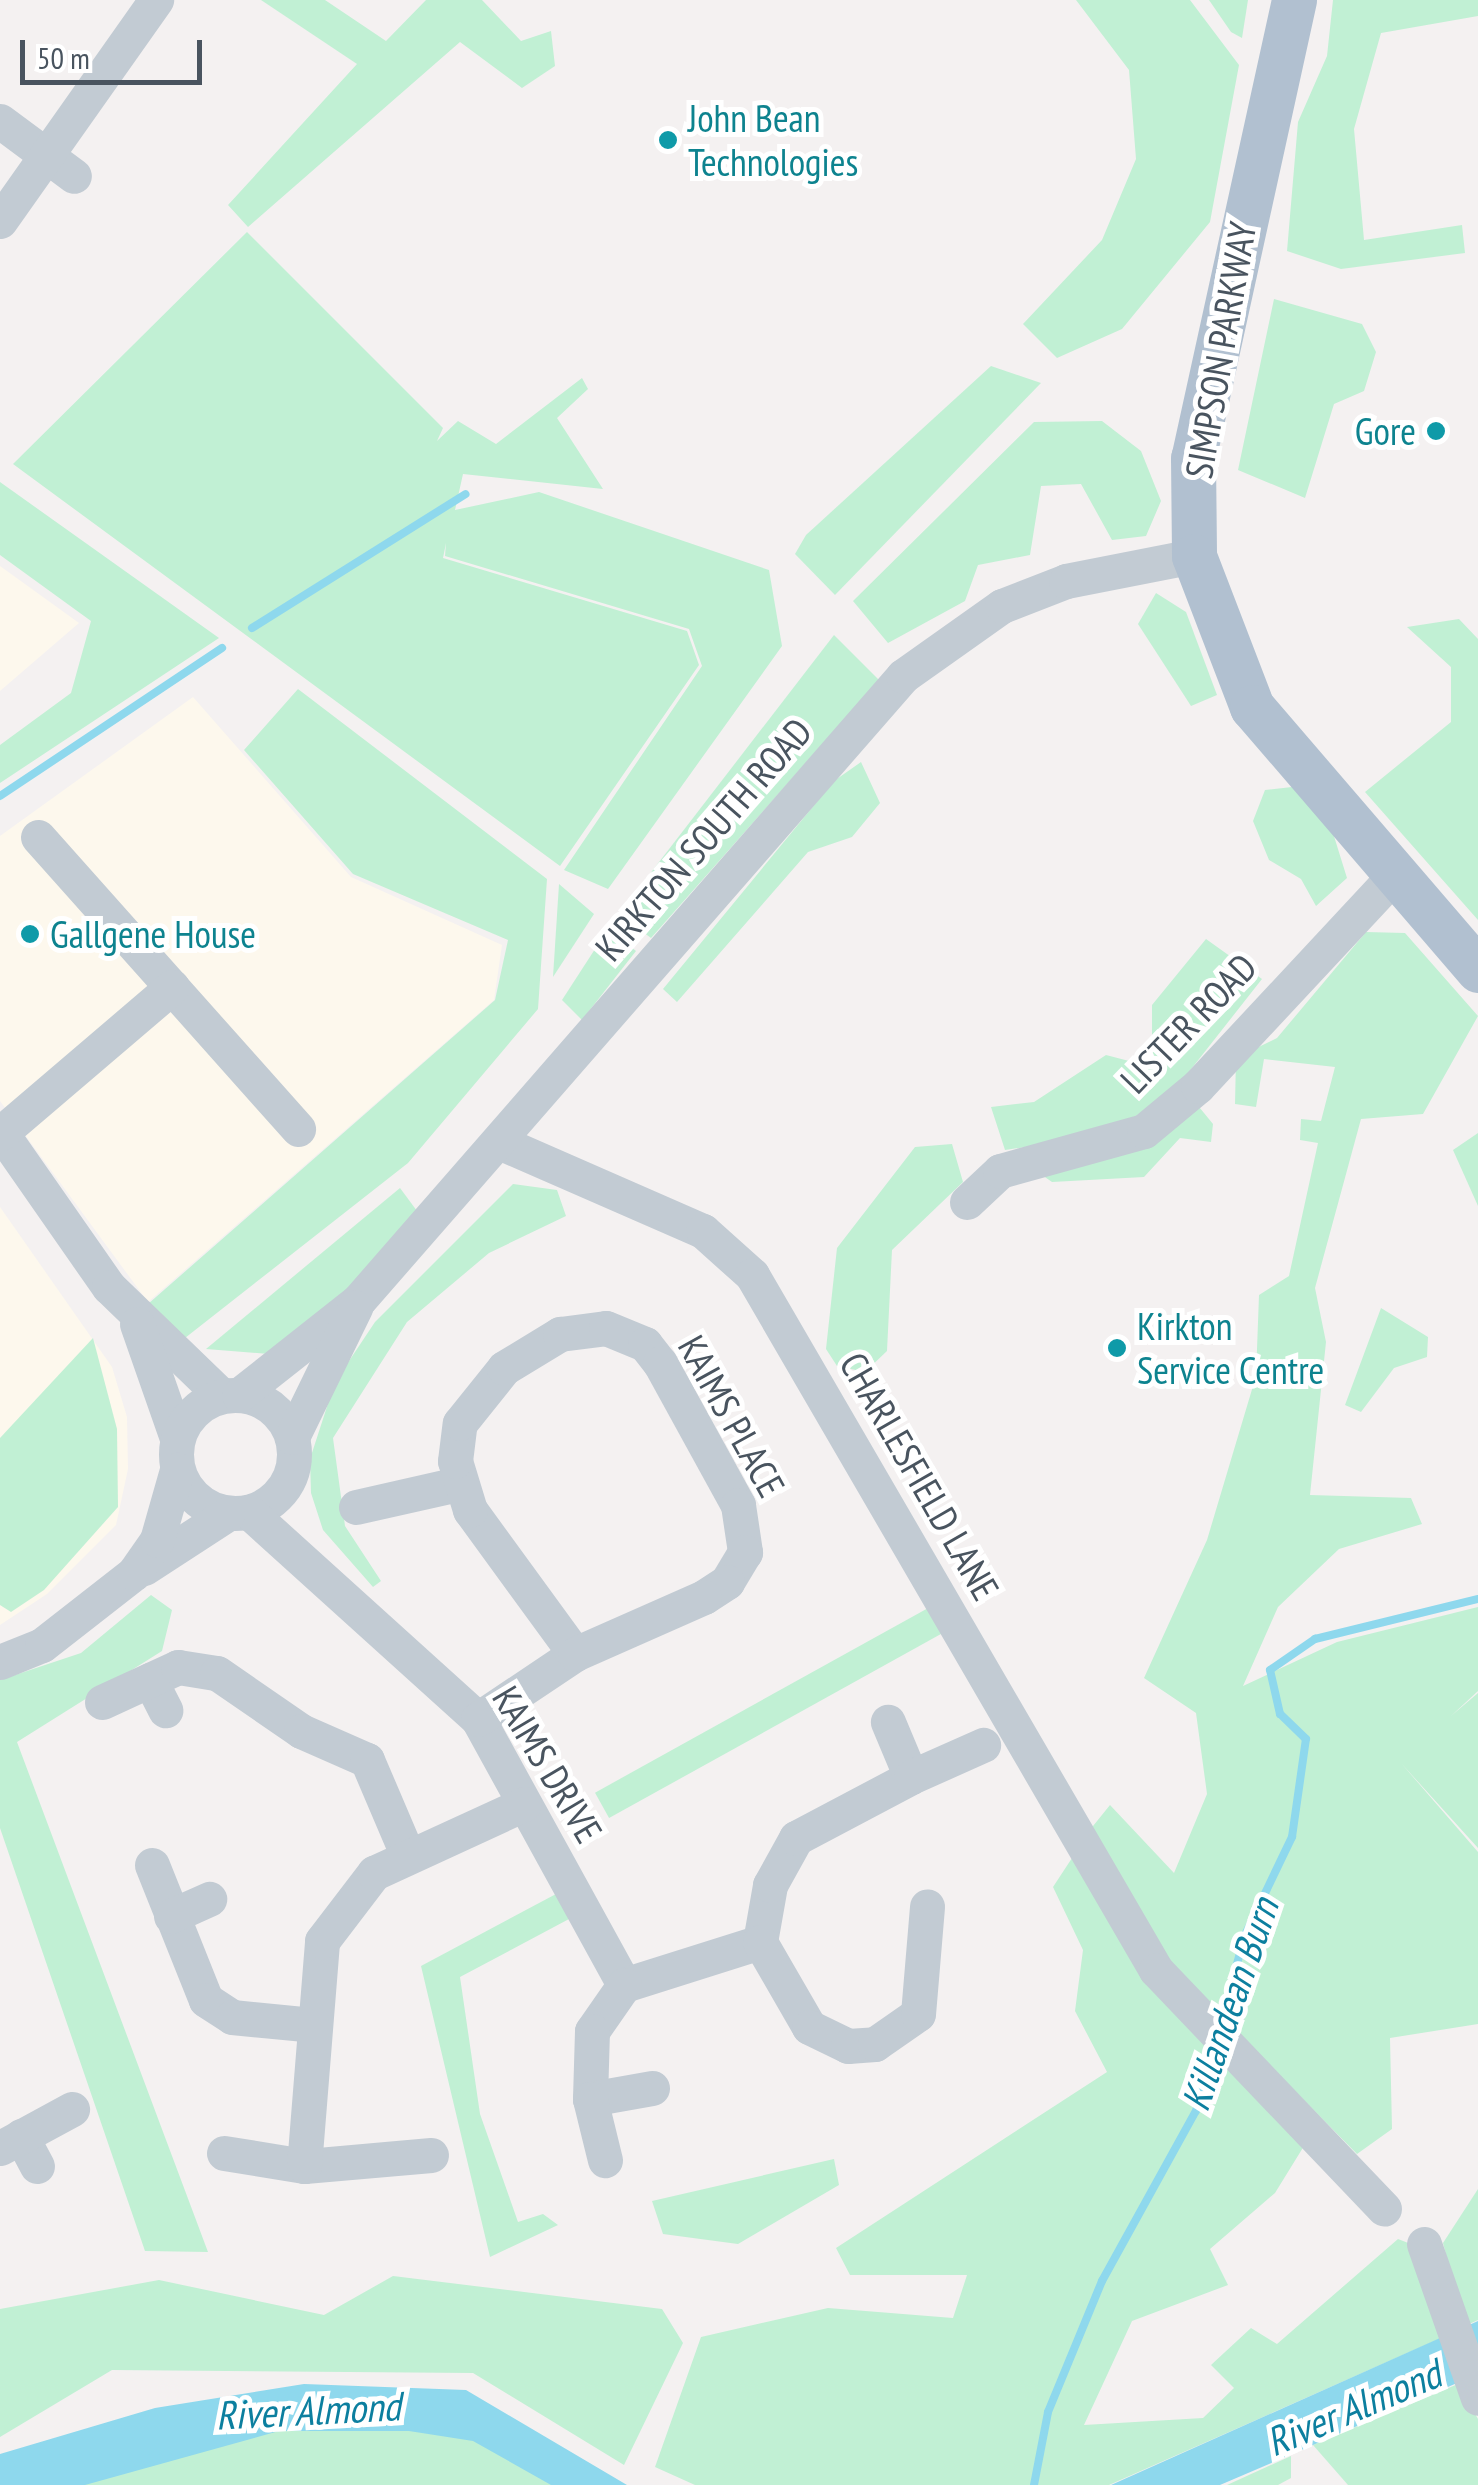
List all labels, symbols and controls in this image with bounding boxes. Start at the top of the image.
scale bar [25,20,208,82]
text: 50 m [37,38,90,77]
place label: John Bean Technologies [688,95,858,184]
marker: John Bean Technologies [657,129,679,151]
street label: SIMPSON PARKWAY [1175,218,1265,482]
place label: Gore [1355,408,1416,454]
marker: Gore [1425,420,1447,442]
street label: KIRKTON SOUTH ROAD [585,709,821,969]
place label: Gallgene House [50,911,256,957]
marker: Gallgene House [19,923,41,945]
street label: LISTER ROAD [1111,944,1265,1102]
place label: Kirkton Service Centre [1137,1303,1324,1392]
street label: KAIMS PLACE [669,1327,795,1505]
marker: Kirkton Service Centre [1106,1337,1128,1359]
street label: CHARLESFIELD LANE [831,1344,1009,1608]
street label: KAIMS DRIVE [484,1678,612,1850]
water label: Killandean Burn [1170,1892,1288,2116]
water label: River Almond [1258,2349,1448,2465]
water label: River Almond [214,2381,402,2439]

